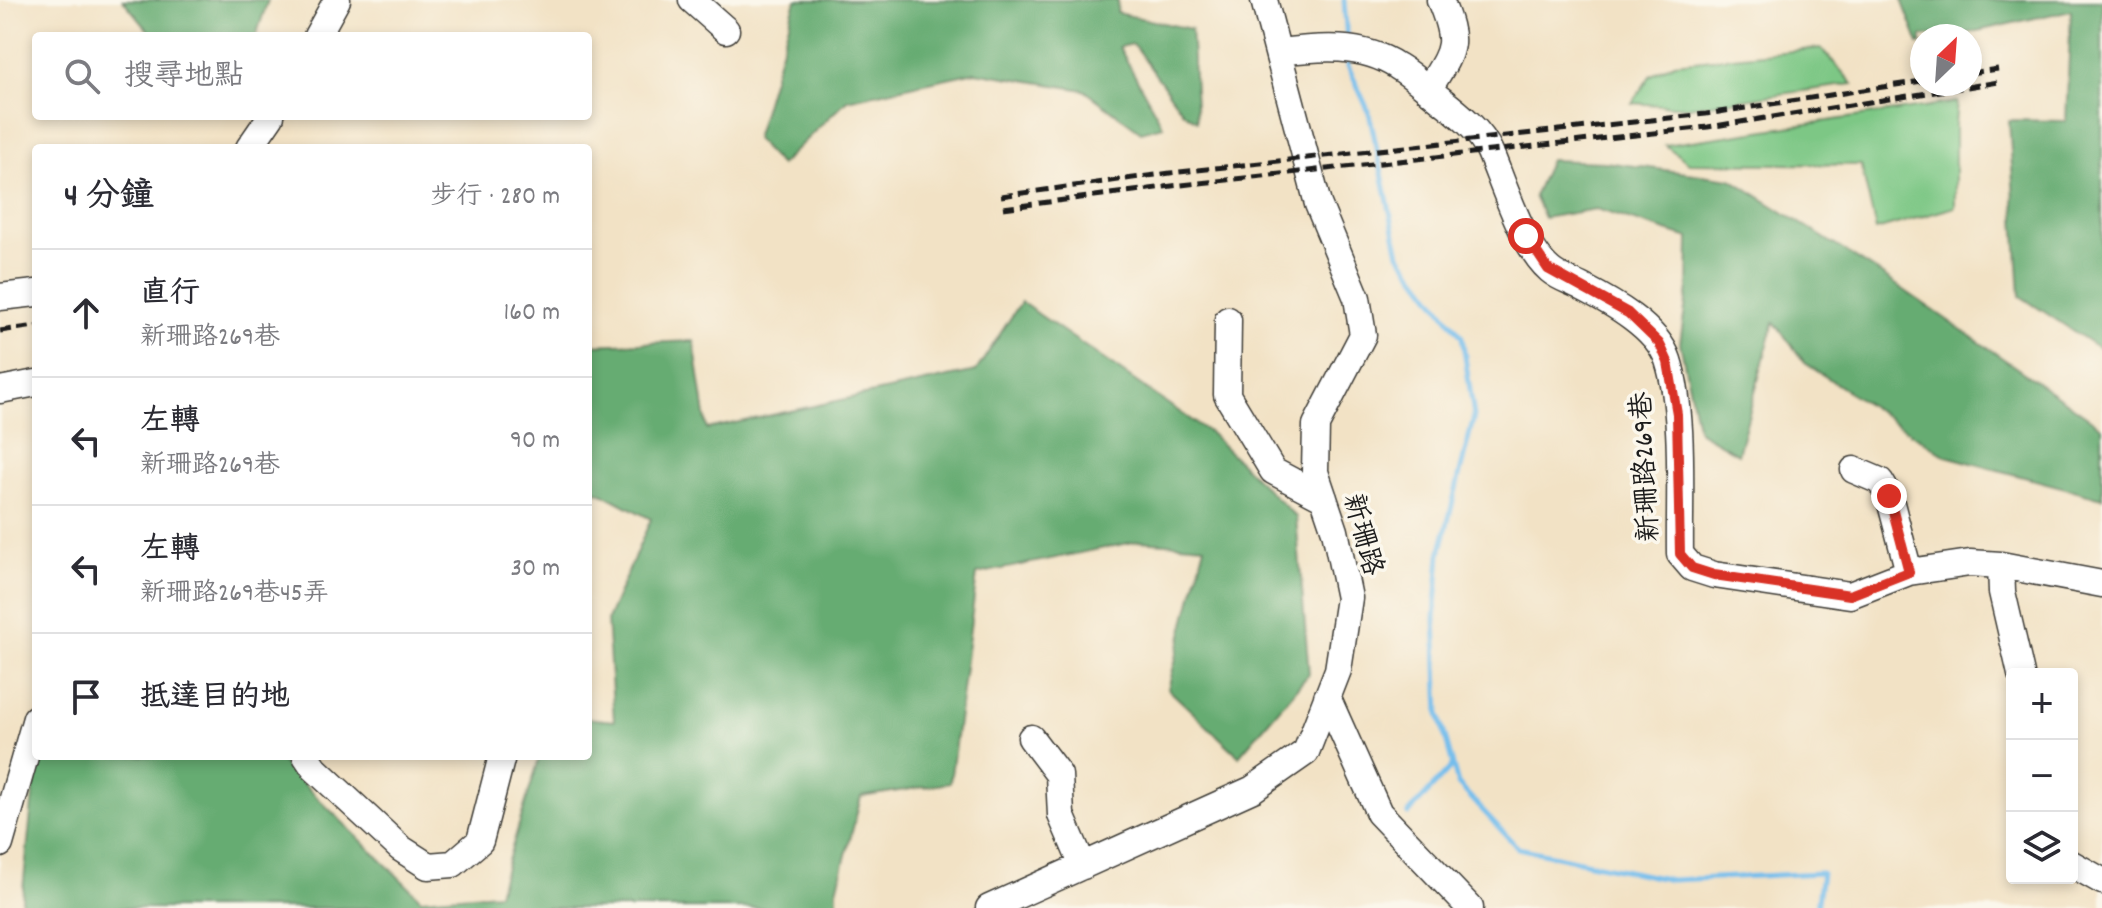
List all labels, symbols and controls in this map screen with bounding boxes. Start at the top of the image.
north arrow [1910,24,1982,96]
search box [32,32,592,120]
icon: search [60,54,104,98]
text: 搜尋地點 [124,57,244,100]
text: 4 分鐘 [64,174,154,223]
text: 步行 · 280 m [430,179,560,216]
route start [1508,218,1544,254]
text: 直行 [140,274,200,317]
icon: ahead [64,291,108,335]
text: 160 m [504,295,560,332]
text: 新珊路269巷 [140,320,280,357]
street label: 新珊路269巷 [1624,389,1672,543]
text: 左轉 [140,402,200,445]
icon: left [64,419,108,463]
text: 90 m [510,423,560,460]
text: 新珊路269巷 [140,448,280,485]
route end [1871,478,1907,514]
street label: 新珊路 [1330,490,1390,581]
text: 左轉 [140,530,200,573]
icon: left [64,547,108,591]
text: 30 m [510,551,560,588]
text: 新珊路269巷45弄 [140,576,329,613]
map controls [2006,668,2078,884]
button: + [2006,668,2078,740]
icon: arrive [64,675,108,719]
text: 抵達目的地 [140,678,290,721]
button: − [2006,740,2078,812]
button: layers [2006,812,2078,884]

